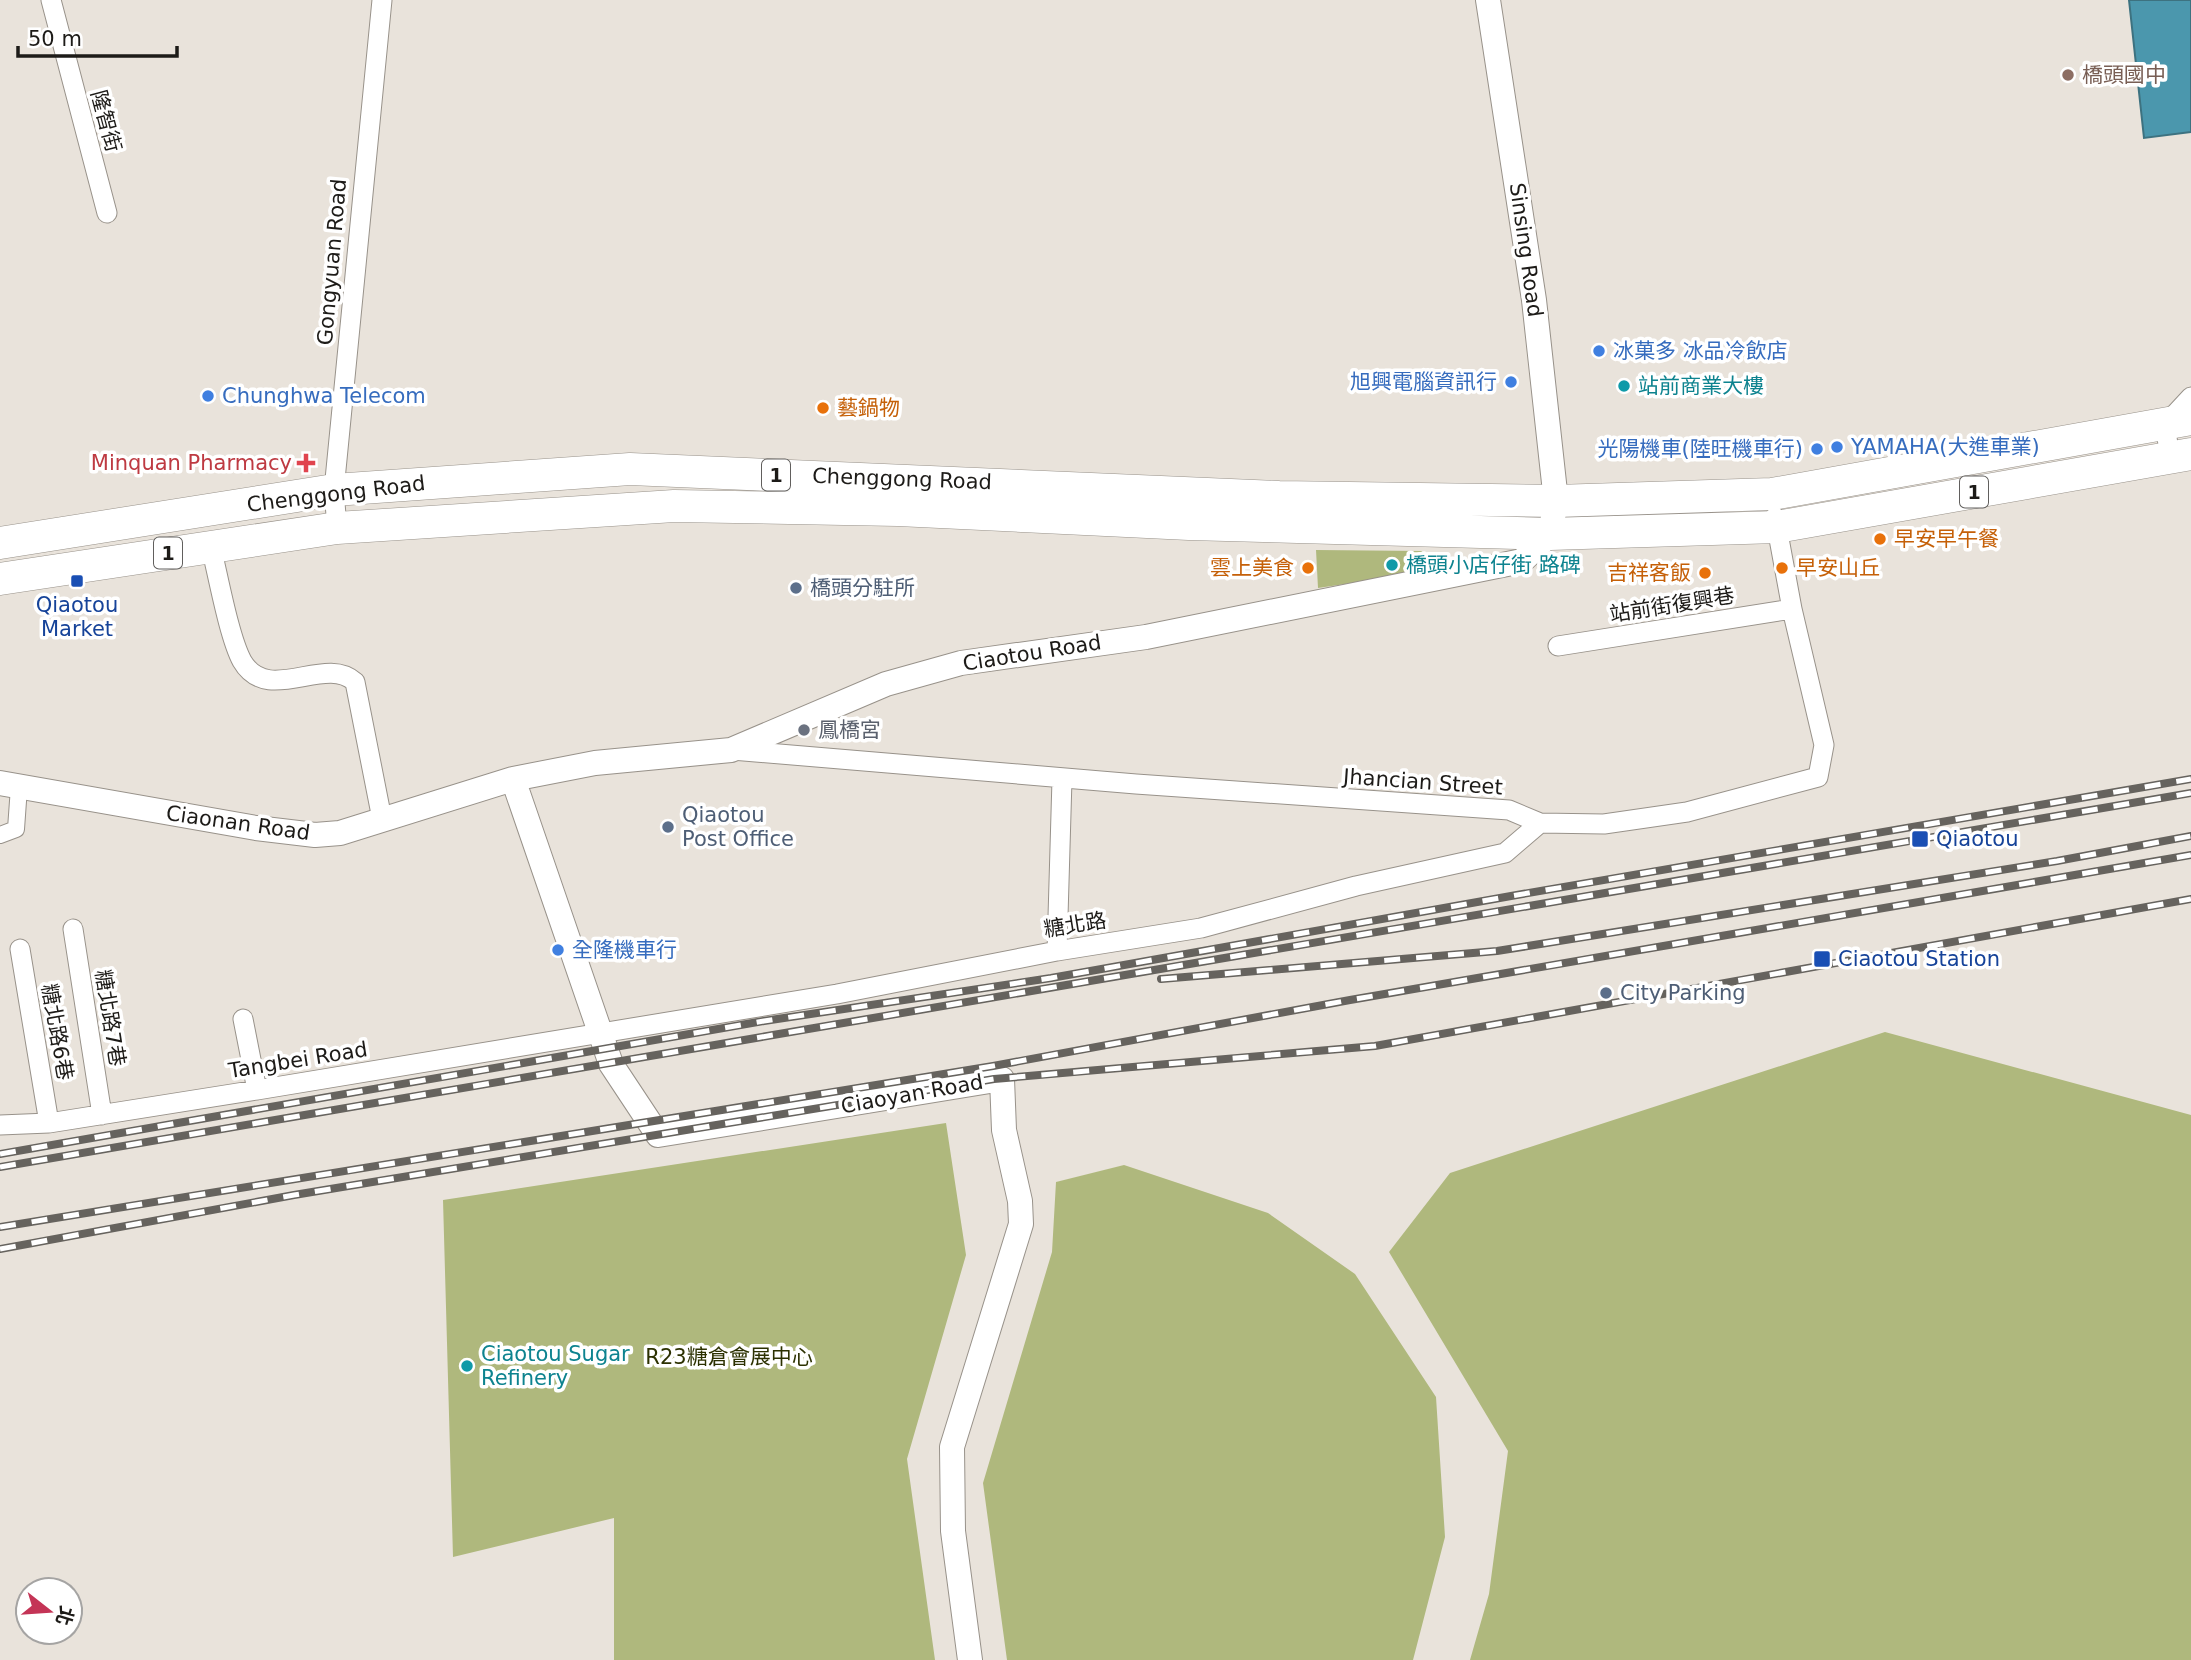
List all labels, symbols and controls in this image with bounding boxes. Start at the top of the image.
scale bar [18,14,177,58]
text: 50 m [28,27,82,51]
place label: 橋頭國中 [2082,63,2166,87]
marker: 橋頭國中 [2060,67,2076,83]
street label: 隆智街 [86,87,126,155]
street label: Gongyuan Road [313,178,351,346]
street label: Sinsing Road [1505,181,1547,319]
place label: 冰菓多 冰品冷飲店 [1613,339,1788,363]
marker: 冰菓多 冰品冷飲店 [1591,343,1607,359]
place label: 旭興電腦資訊行 [1350,370,1497,394]
marker: 旭興電腦資訊行 [1503,374,1519,390]
place label: 站前商業大樓 [1638,374,1764,398]
marker: 站前商業大樓 [1616,378,1632,394]
place label: Chunghwa Telecom [222,384,426,408]
marker: Chunghwa Telecom [200,388,216,404]
place label: 藝鍋物 [837,396,900,420]
marker: 藝鍋物 [815,400,831,416]
place label: YAMAHA(大進車業) [1850,435,2040,459]
place label: 光陽機車(陸旺機車行) [1598,437,1803,461]
marker: YAMAHA(大進車業) [1829,439,1845,455]
marker: 光陽機車(陸旺機車行) [1809,441,1825,457]
place label: Minquan Pharmacy [91,451,292,475]
marker: Minquan Pharmacy [298,455,314,471]
road number: 1 [762,460,790,490]
street label: Chenggong Road [812,464,992,494]
street label: Chenggong Road [245,471,427,517]
road number: 1 [1960,477,1988,508]
place label: 早安早午餐 [1894,527,1999,551]
marker: 早安早午餐 [1872,531,1888,547]
road number: 1 [154,538,182,568]
place label: 橋頭小店仔街 路碑 [1406,553,1581,577]
place label: 雲上美食 [1210,556,1294,580]
place label: 早安山丘 [1796,556,1880,580]
marker: 橋頭小店仔街 路碑 [1384,557,1400,573]
marker: 雲上美食 [1300,560,1316,576]
marker: 早安山丘 [1774,560,1790,576]
place label: 吉祥客飯 [1607,561,1691,585]
marker: 吉祥客飯 [1697,565,1713,581]
marker: Qiaotou Market [69,573,85,589]
place label: 橋頭分駐所 [810,576,915,600]
marker: 橋頭分駐所 [788,580,804,596]
street label: 站前街復興巷 [1608,583,1736,627]
place label: Qiaotou Market [36,593,118,641]
street label: Ciaotou Road [961,630,1103,676]
place label: 鳳橋宮 [818,718,881,742]
marker: 鳳橋宮 [796,722,812,738]
street label: Jhancian Street [1340,764,1504,800]
street label: Ciaonan Road [164,801,312,845]
place label: Qiaotou Post Office [682,803,794,851]
marker: Qiaotou Post Office [660,819,676,835]
place label: Qiaotou [1936,827,2018,851]
marker: Qiaotou [1910,829,1930,849]
street label: 糖北路 [1042,908,1108,942]
place label: 全隆機車行 [572,938,677,962]
marker: 全隆機車行 [550,942,566,958]
place label: Ciaotou Station [1838,947,2000,971]
marker: Ciaotou Station [1812,949,1832,969]
street label: 糖北路7巷 [91,968,129,1068]
place label: City Parking [1620,981,1746,1005]
street label: 糖北路6巷 [37,982,77,1082]
marker: City Parking [1598,985,1614,1001]
street label: Tangbei Road [226,1037,369,1083]
street label: Ciaoyan Road [839,1070,985,1118]
place label: Ciaotou Sugar Refinery [481,1342,630,1390]
park label: R23糖倉會展中心 [645,1345,813,1369]
marker: Ciaotou Sugar Refinery [459,1358,475,1374]
north arrow [14,1576,84,1646]
text: 北 [52,1604,79,1628]

